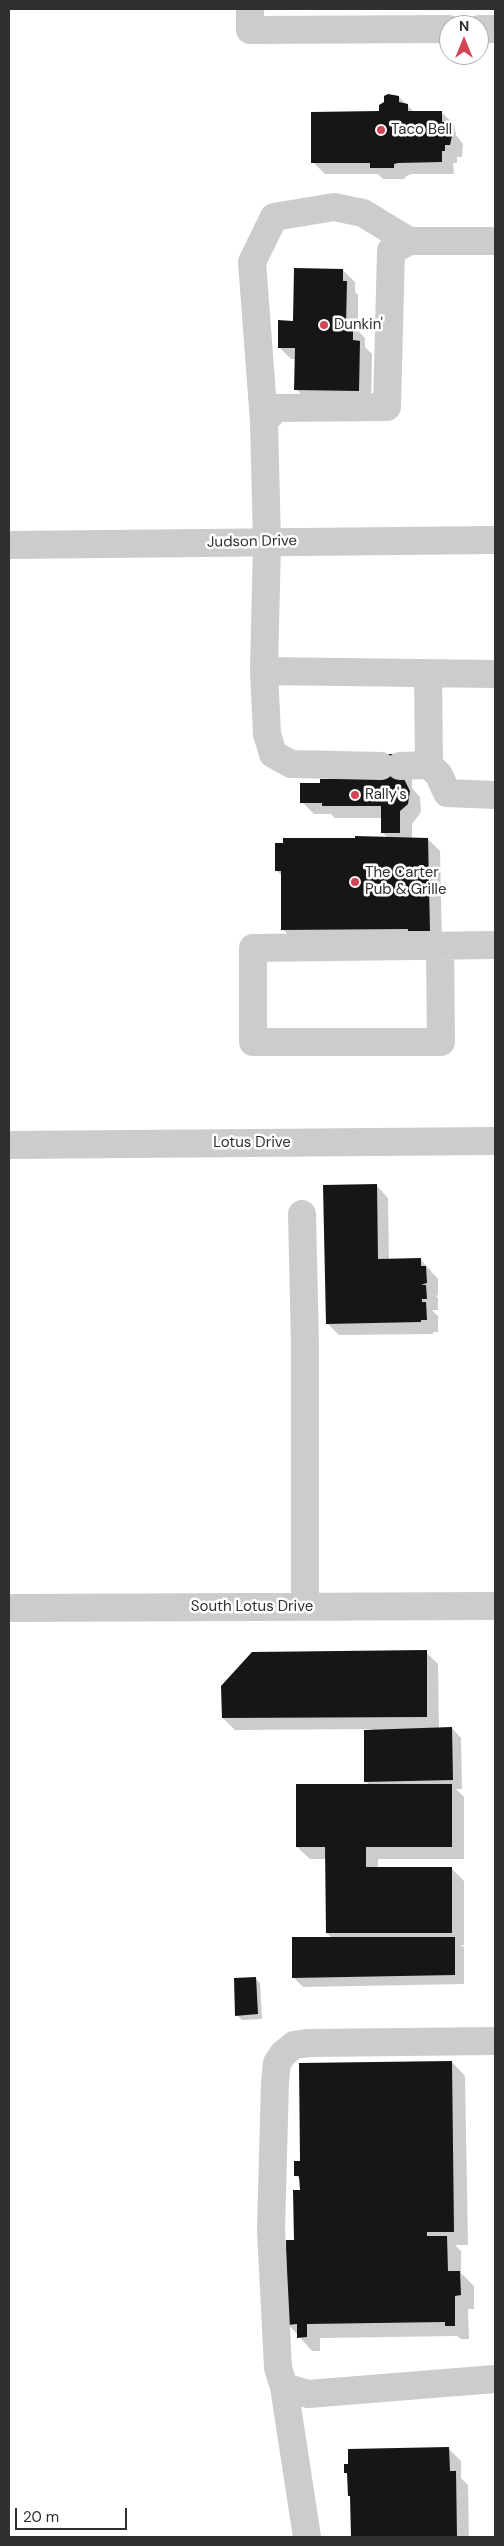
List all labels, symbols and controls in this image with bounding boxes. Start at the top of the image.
north arrow [439,15,489,65]
text: N [459,17,469,35]
place label: Taco Bell [391,121,452,139]
marker: Taco Bell [375,124,387,136]
place label: Dunkin' [334,316,383,334]
marker: Dunkin' [318,319,330,331]
street label: Judson Drive [207,532,297,552]
place label: Rally's [365,786,407,804]
marker: Rally's [349,789,361,801]
place label: The Carter Pub & Grille [365,864,446,899]
marker: The Carter Pub & Grille [349,876,361,888]
street label: Lotus Drive [213,1134,291,1152]
street label: South Lotus Drive [191,1598,313,1616]
scale bar [18,2498,130,2530]
text: 20 m [23,2507,59,2527]

